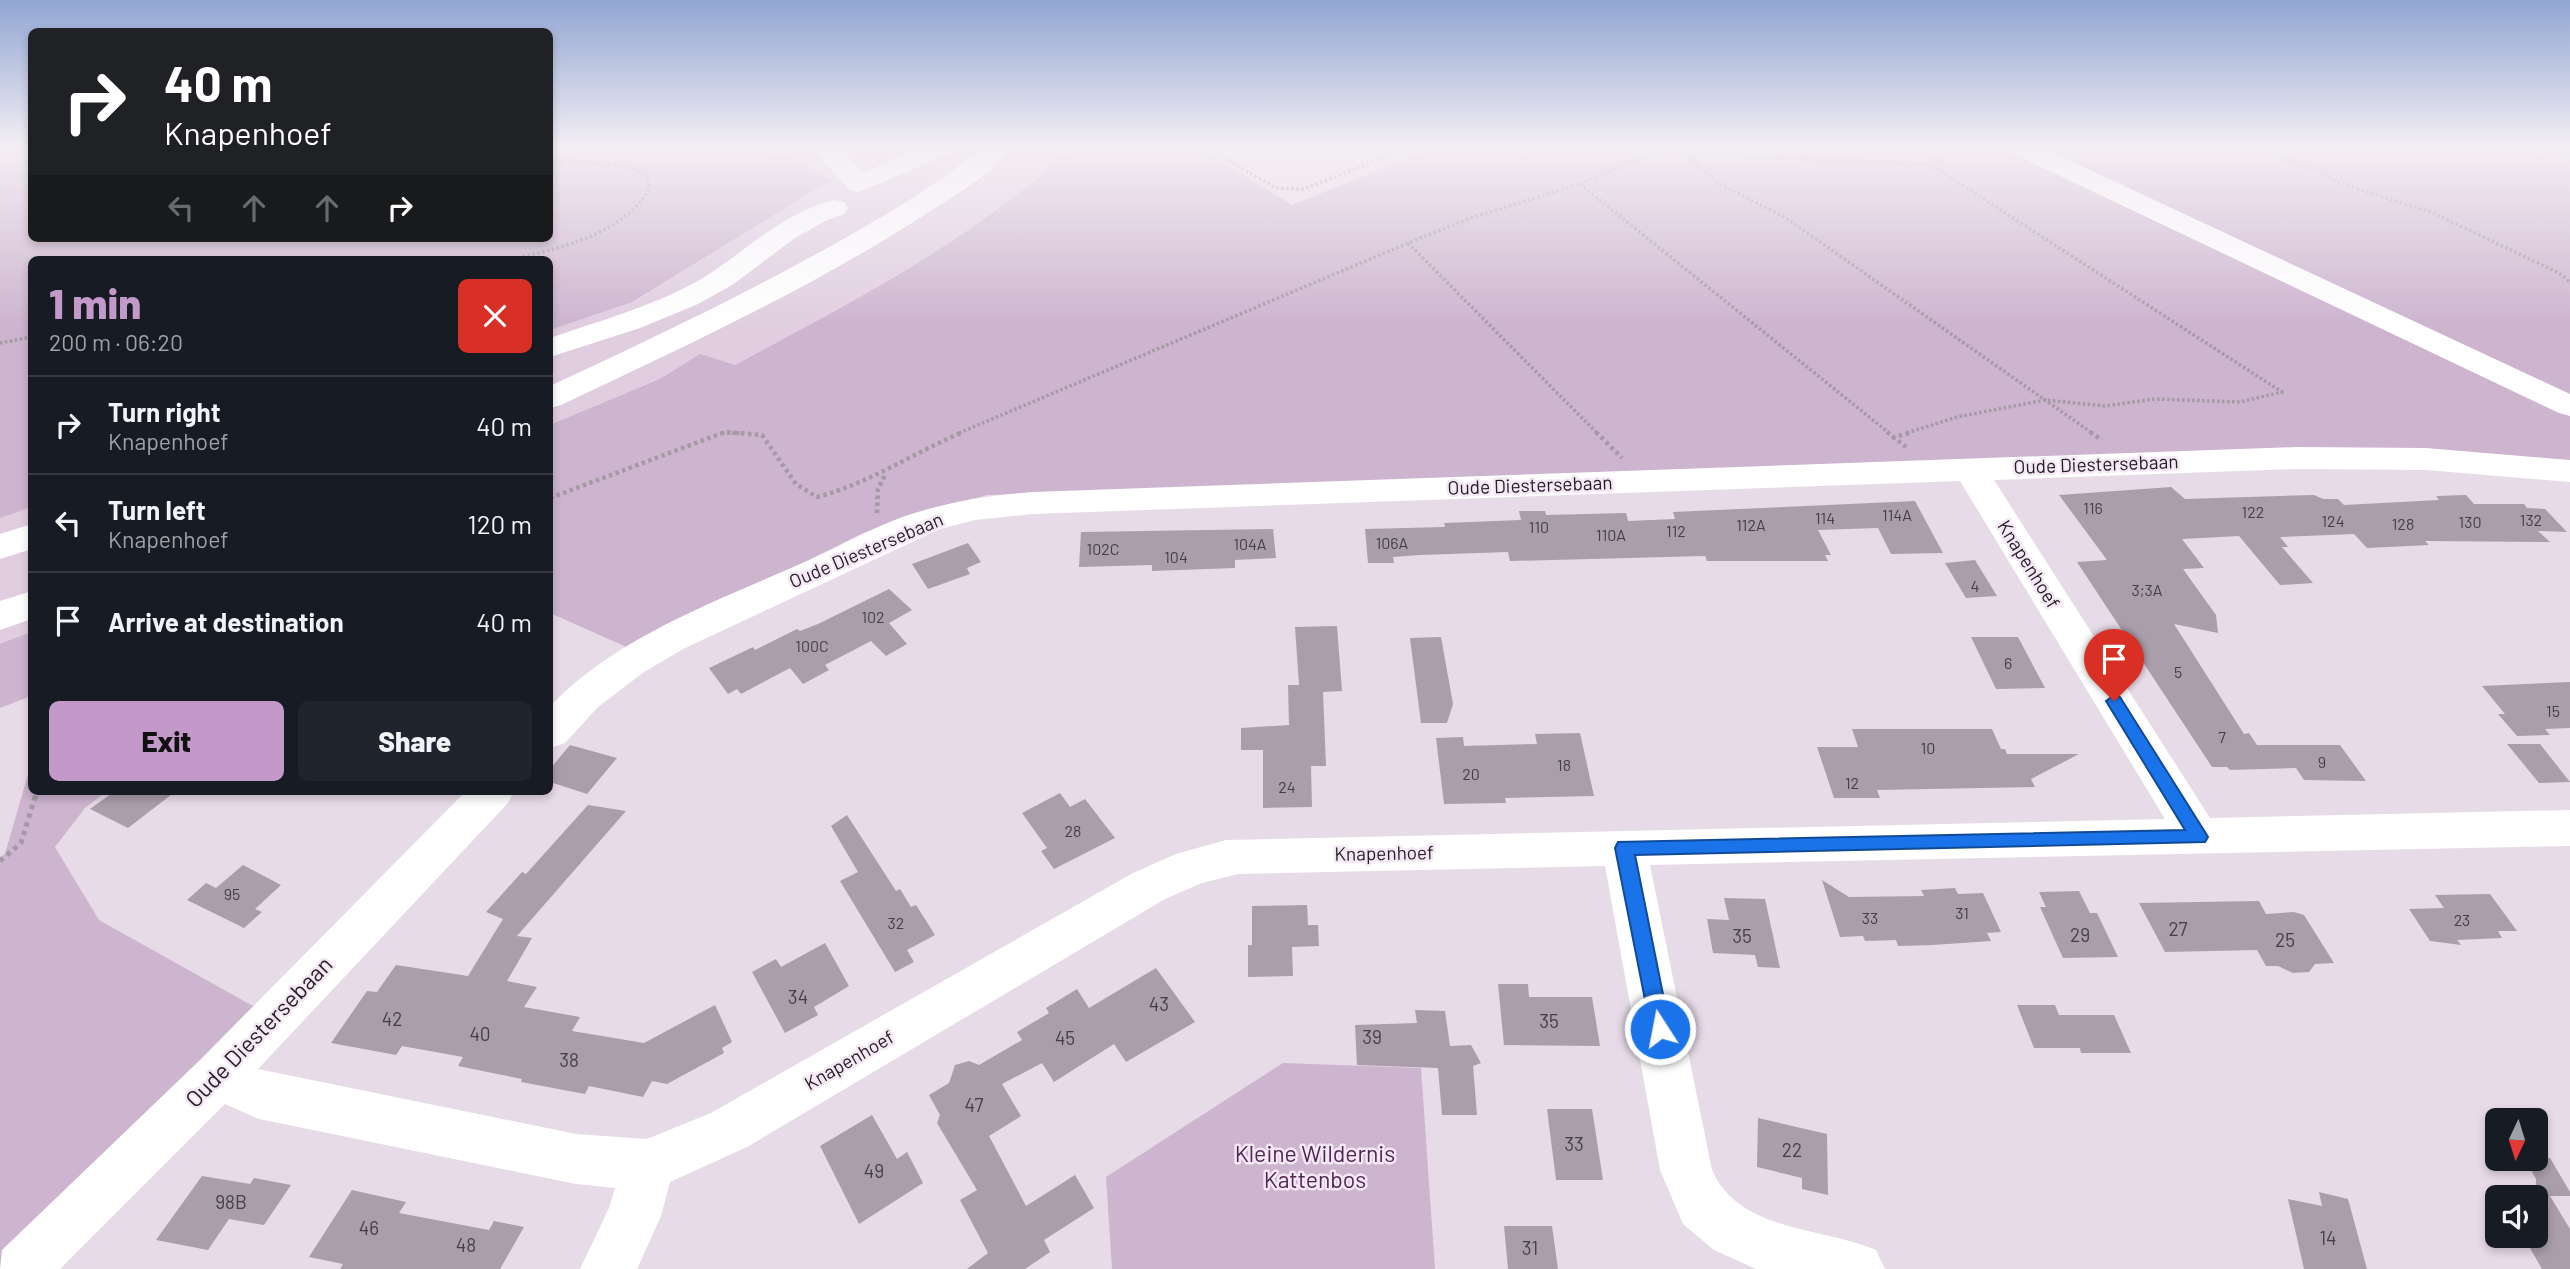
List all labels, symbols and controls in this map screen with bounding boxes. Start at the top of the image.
text: 40 m [164,53,272,112]
icon: right [49,56,140,147]
text: Knapenhoef [164,113,332,151]
icon: left [162,189,200,227]
icon: ahead [235,189,273,227]
icon: ahead [308,189,346,227]
icon: right [381,189,419,227]
text: 1 min [49,277,141,327]
button: close [458,279,532,353]
text: 200 m · 06:20 [49,328,183,356]
text: Turn right [108,396,221,427]
icon: right [49,406,87,444]
text: 40 m [476,410,532,441]
text: Knapenhoef [108,427,228,455]
street label: Oude Diestersebaan [2013,449,2179,478]
street label: Oude Diestersebaan [1447,470,1613,499]
text: Turn left [108,494,206,525]
house number: 116 [2083,498,2103,517]
house number: 122 [2242,502,2264,521]
icon: left [49,504,87,542]
house number: 114A [1882,505,1912,524]
street label: Oude Diestersebaan [785,507,946,592]
text: 120 m [468,508,532,539]
house number: 114 [1815,508,1835,527]
house number: 132 [2520,510,2542,529]
house number: 124 [2322,511,2345,530]
house number: 130 [2459,512,2481,531]
house number: 128 [2392,514,2414,533]
house number: 112A [1736,515,1766,534]
street label: Knapenhoef [1993,515,2066,612]
house number: 110 [1529,517,1549,536]
house number: 112 [1666,521,1686,540]
text: Knapenhoef [108,525,228,553]
house number: 110A [1596,525,1626,544]
house number: 106A [1376,533,1409,552]
house number: 104A [1233,534,1267,553]
house number: 102C [1087,539,1119,558]
house number: 104 [1164,547,1188,566]
house number: 4 [1971,576,1979,595]
house number: 3;3A [2131,580,2163,599]
icon: arrive [49,602,87,640]
text: Arrive at destination [108,606,344,637]
text: 40 m [476,606,532,637]
house number: 102 [861,607,885,626]
pin [2084,629,2144,701]
house number: 100C [795,636,829,655]
icon: arrive [2095,640,2133,678]
house number: 6 [2004,653,2012,672]
house number: 5 [2174,662,2182,681]
button: Exit [49,701,284,781]
button: Share [298,701,532,781]
house number: 15 [2546,701,2560,720]
house number: 7 [2218,727,2226,746]
house number: 10 [1921,738,1935,757]
house number: 9 [2318,752,2326,771]
house number: 18 [1557,755,1571,774]
house number: 20 [1462,764,1480,783]
house number: 12 [1845,773,1859,792]
house number: 24 [1278,777,1296,796]
house number: 28 [1065,821,1081,840]
street label: Knapenhoef [1334,840,1434,865]
house number: 95 [224,884,240,903]
house number: 31 [1955,903,1969,922]
house number: 33 [1862,908,1878,927]
house number: 23 [2454,910,2470,929]
house number: 32 [888,913,904,932]
house number: 27 [2168,917,2188,940]
house number: 29 [2070,923,2090,946]
house number: 35 [1732,924,1752,947]
house number: 25 [2275,928,2295,951]
street label: Oude Diestersebaan [179,950,338,1113]
house number: 34 [788,985,808,1008]
house number: 43 [1149,992,1169,1015]
position arrow [1623,992,1697,1066]
house number: 42 [382,1007,402,1030]
house number: 35 [1539,1009,1559,1032]
house number: 40 [469,1022,491,1045]
street label: Knapenhoef [800,1025,898,1094]
house number: 39 [1362,1025,1382,1048]
house number: 45 [1055,1026,1075,1049]
house number: 38 [559,1048,579,1071]
house number: 47 [965,1093,983,1116]
north arrow [2485,1108,2548,1171]
map controls [2485,1108,2548,1248]
house number: 33 [1564,1132,1584,1155]
house number: 22 [1782,1138,1802,1161]
park label: Kleine Wildernis Kattenbos [1235,1139,1395,1193]
house number: 49 [864,1159,884,1182]
button: sound [2485,1185,2548,1248]
house number: 98B [215,1190,247,1213]
house number: 46 [359,1216,379,1239]
house number: 14 [2319,1226,2337,1249]
house number: 48 [456,1233,476,1256]
house number: 31 [1522,1236,1538,1259]

